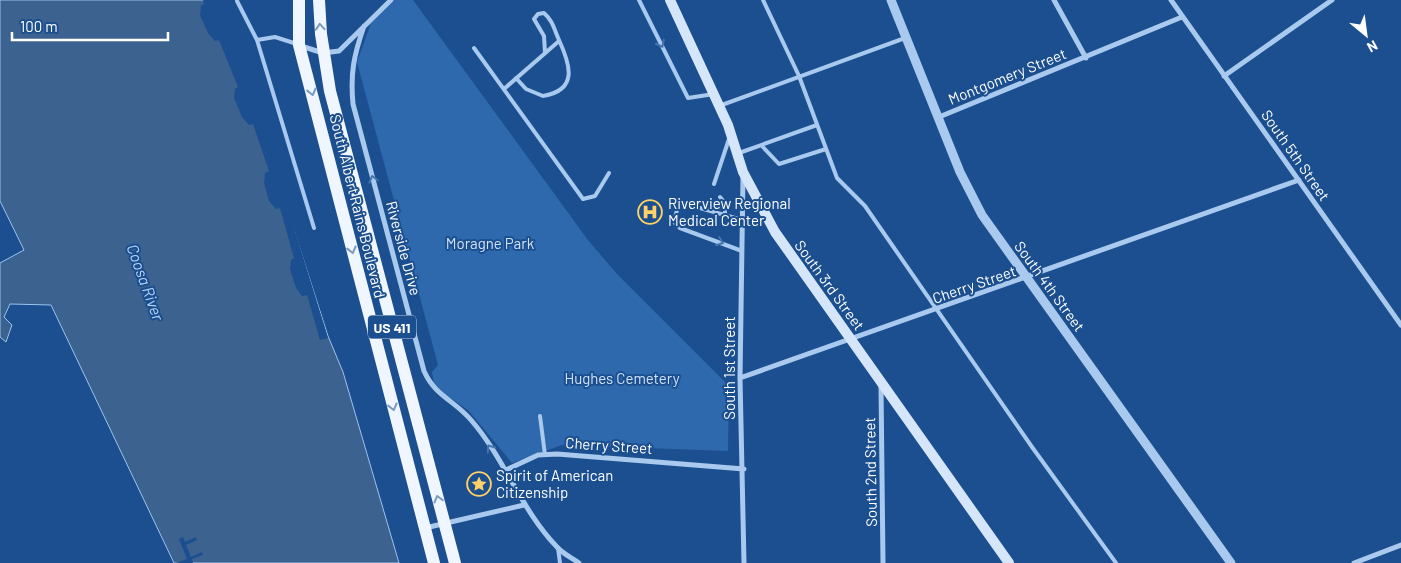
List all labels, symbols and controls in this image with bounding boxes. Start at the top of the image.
scale bar [12,10,169,42]
north arrow [1341,10,1391,60]
text: 100 m [20,17,58,35]
one-way arrow [315,22,326,30]
text: N [1364,37,1381,56]
one-way arrow [654,39,665,48]
street label: Montgomery Street [945,44,1069,108]
one-way arrow [306,88,316,96]
street label: South 5th Street [1258,106,1334,204]
street label: South Albert Rains Boulevard [326,112,390,300]
one-way arrow [368,174,379,183]
place label: Riverview Regional Medical Center [668,194,791,229]
street label: Riverside Drive [383,199,425,297]
hospital icon: Riverview Regional Medical Center [637,199,663,225]
park label: Moragne Park [446,234,535,252]
one-way arrow [715,236,723,246]
street label: South 3rd Street [791,237,869,333]
street label: South 4th Street [1011,237,1089,335]
water label: Coosa River [123,241,169,324]
one-way arrow [346,245,357,254]
street label: Cherry Street [930,261,1018,307]
road number: US 411 [368,316,416,338]
street label: South 1st Street [720,316,738,420]
park label: Hughes Cemetery [564,369,680,387]
one-way arrow [387,403,398,412]
street label: South 2nd Street [860,417,880,527]
street label: Cherry Street [565,433,653,457]
one-way arrow [487,444,497,453]
place label: Spirit of American Citizenship [496,466,613,501]
place icon: Spirit of American Citizenship [466,471,492,497]
one-way arrow [433,494,444,503]

